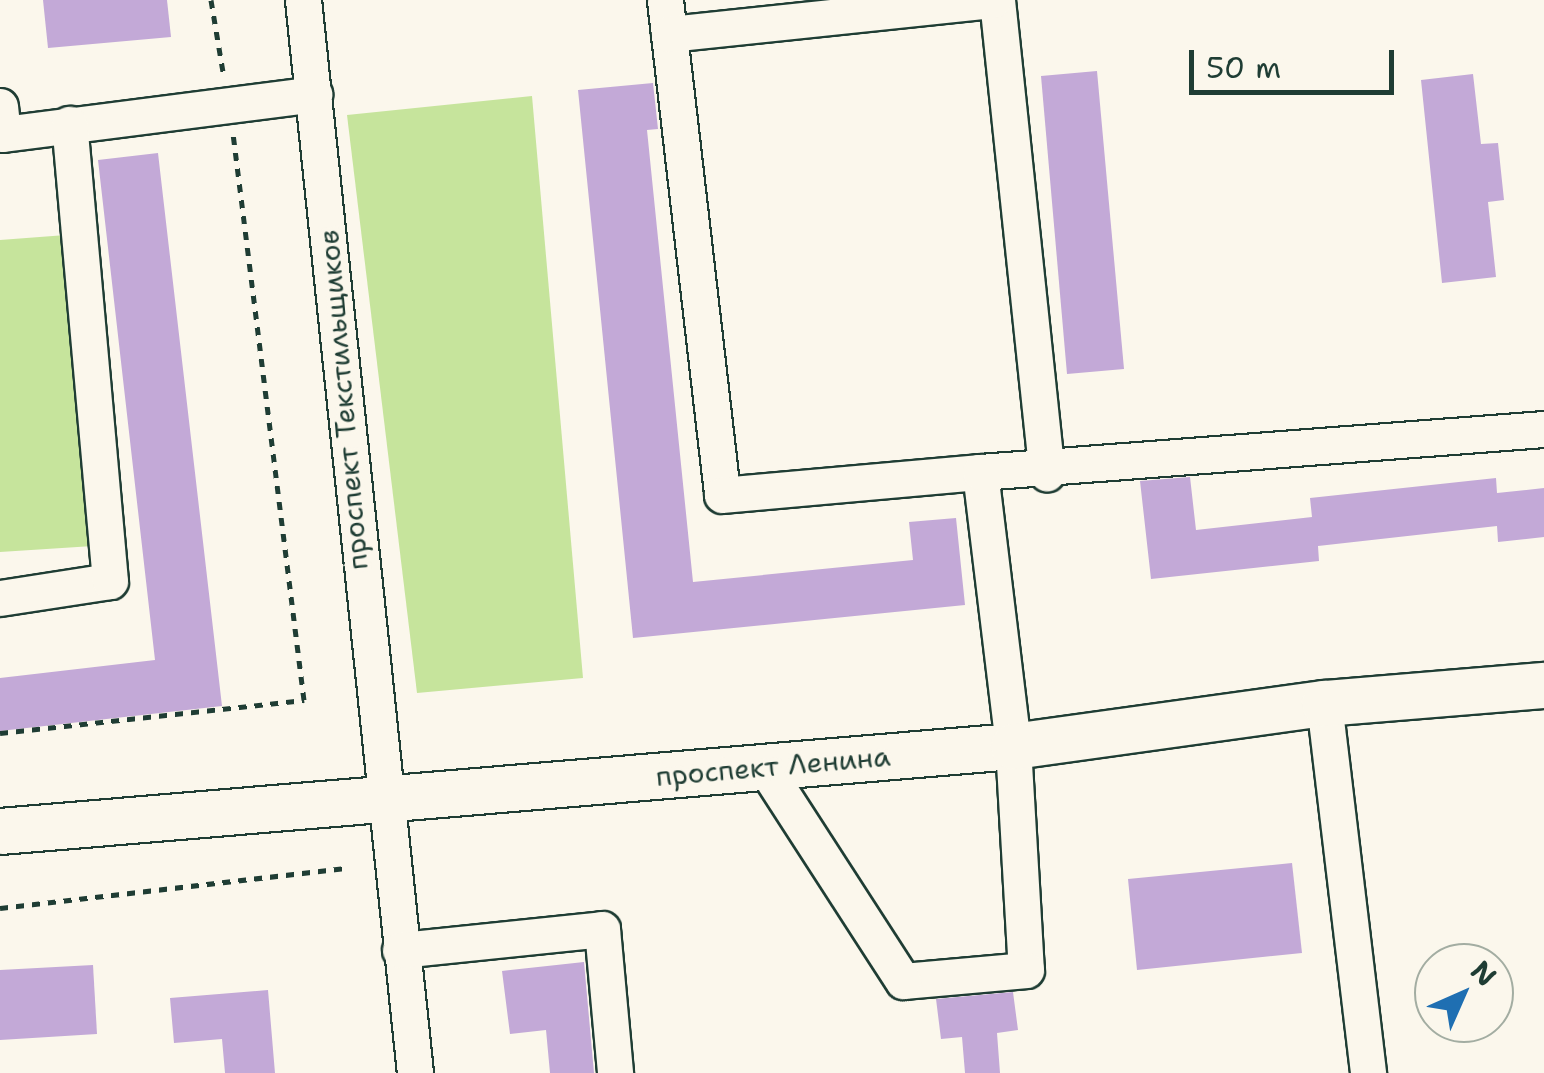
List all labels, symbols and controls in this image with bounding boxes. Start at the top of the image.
scale bar [1194,30,1399,92]
text: 50 m [1206,47,1281,88]
street label: проспект Текстильщиков [311,229,375,571]
street label: проспект Ленина [654,739,892,793]
north arrow [1414,943,1514,1043]
text: N [1463,952,1505,994]

